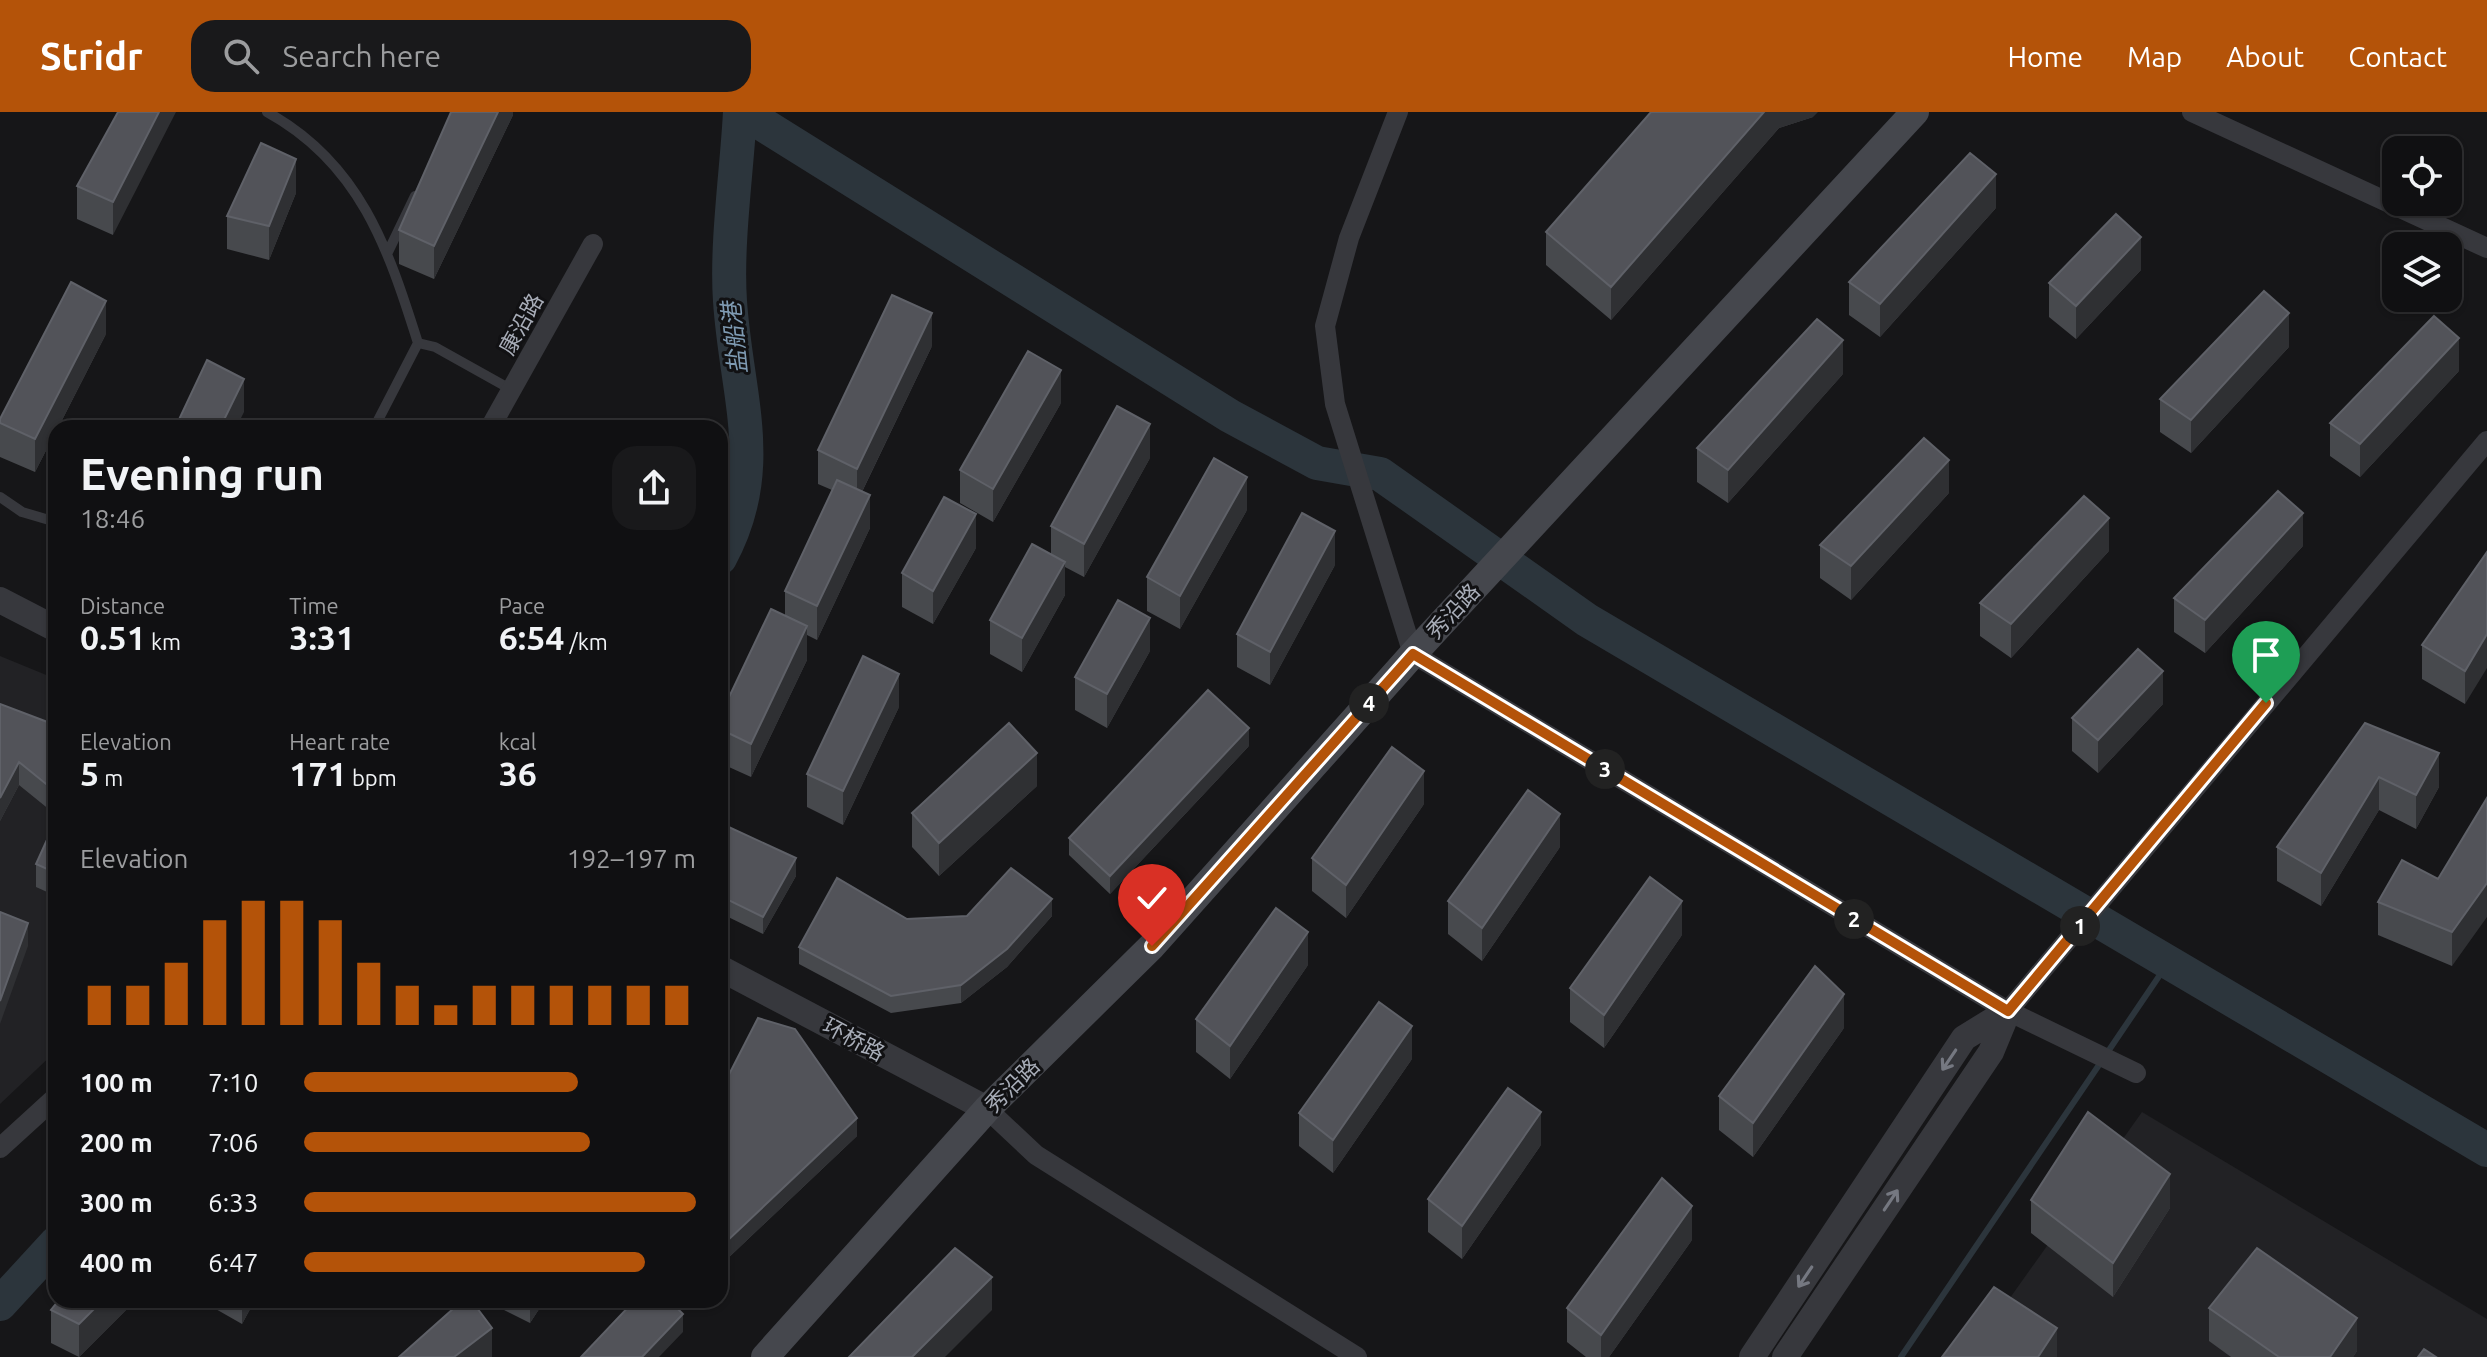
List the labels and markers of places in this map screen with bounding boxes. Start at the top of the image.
pin [2232,621,2300,703]
pin: 4 [1349,683,1389,723]
pin: 3 [1585,749,1625,789]
pin [1118,864,1186,946]
pin: 2 [1834,899,1874,939]
pin: 1 [2060,906,2100,946]

